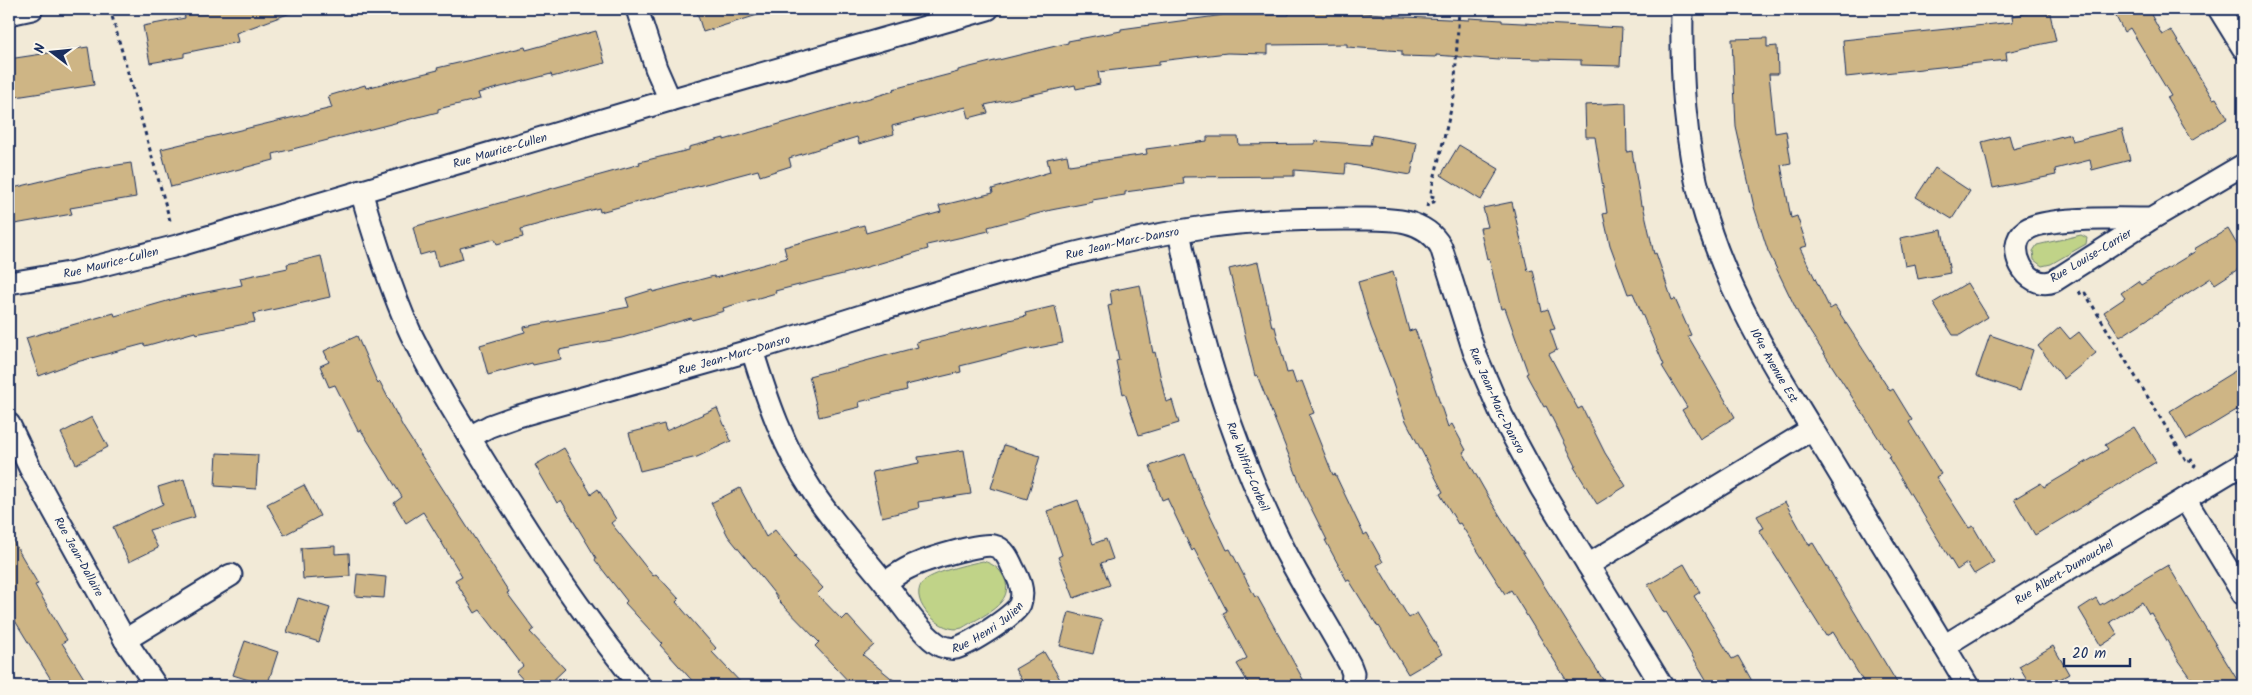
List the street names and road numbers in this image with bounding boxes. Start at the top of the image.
street label: Rue Maurice-Cullen [450,127,550,173]
street label: Rue Jean-Marc-Dansro [1063,222,1180,265]
street label: Rue Louise-Carrier [2046,223,2136,288]
street label: Rue Maurice-Cullen [62,242,161,283]
street label: 104e Avenue Est [1745,325,1803,407]
street label: Rue Jean-Marc-Dansro [676,329,792,380]
street label: Rue Jean-Marc-Dansro [1464,344,1530,457]
street label: Rue Wilfrid-Corbeil [1221,419,1275,515]
street label: Rue Jean-Dallaire [49,513,109,601]
street label: Rue Albert-Dumouchel [2011,534,2117,610]
street label: Rue Henri Julien [950,598,1029,658]

